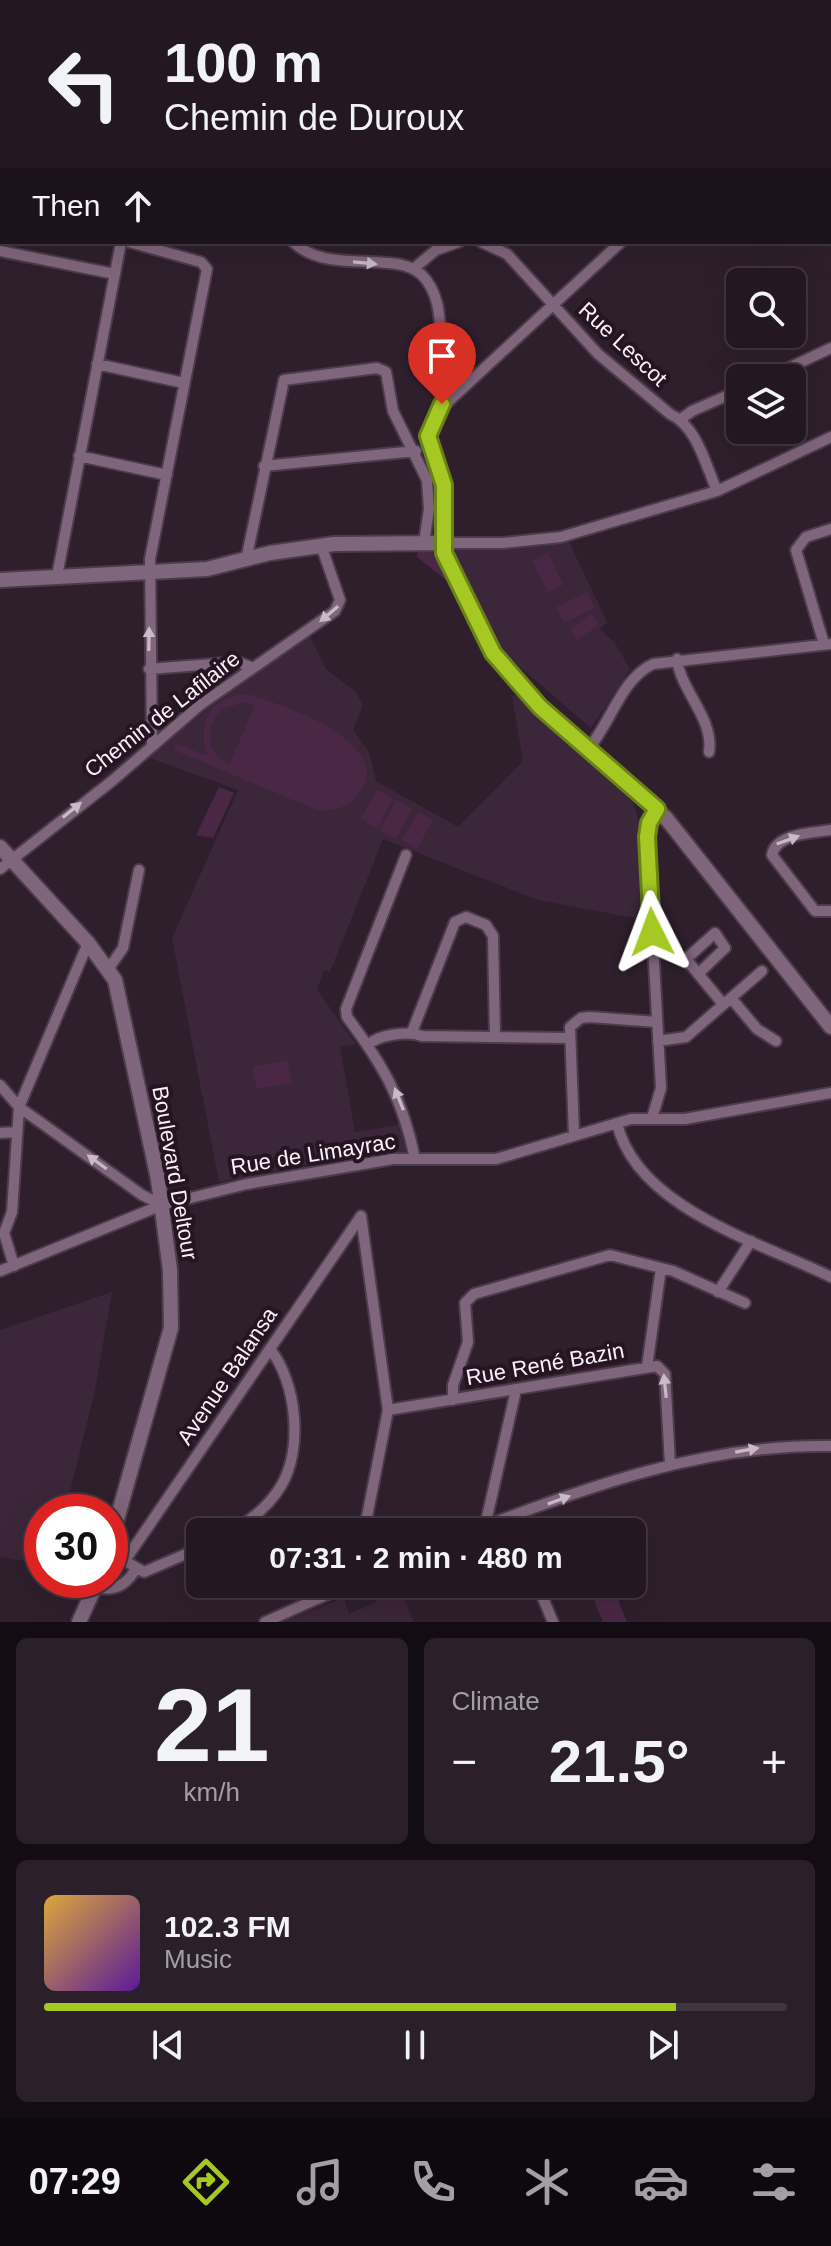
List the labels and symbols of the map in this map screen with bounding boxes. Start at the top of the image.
one-way arrow [353,257,378,270]
street label: Rue Lescot [574,297,672,391]
pin [408,322,476,404]
one-way arrow [319,605,339,622]
one-way arrow [143,626,155,651]
street label: Chemin de Lafilaire [80,646,244,782]
one-way arrow [62,802,82,819]
one-way arrow [776,834,800,846]
position arrow [610,890,694,974]
street label: Boulevard Deltour [147,1084,203,1262]
one-way arrow [392,1086,405,1110]
street label: Rue de Limayrac [229,1129,397,1179]
one-way arrow [87,1155,108,1171]
street label: Avenue Balansa [172,1302,282,1449]
street label: Rue René Bazin [464,1338,626,1390]
one-way arrow [658,1373,671,1398]
one-way arrow [734,1443,759,1455]
one-way arrow [547,1493,571,1505]
speed limit sign: 30 [24,1494,128,1598]

